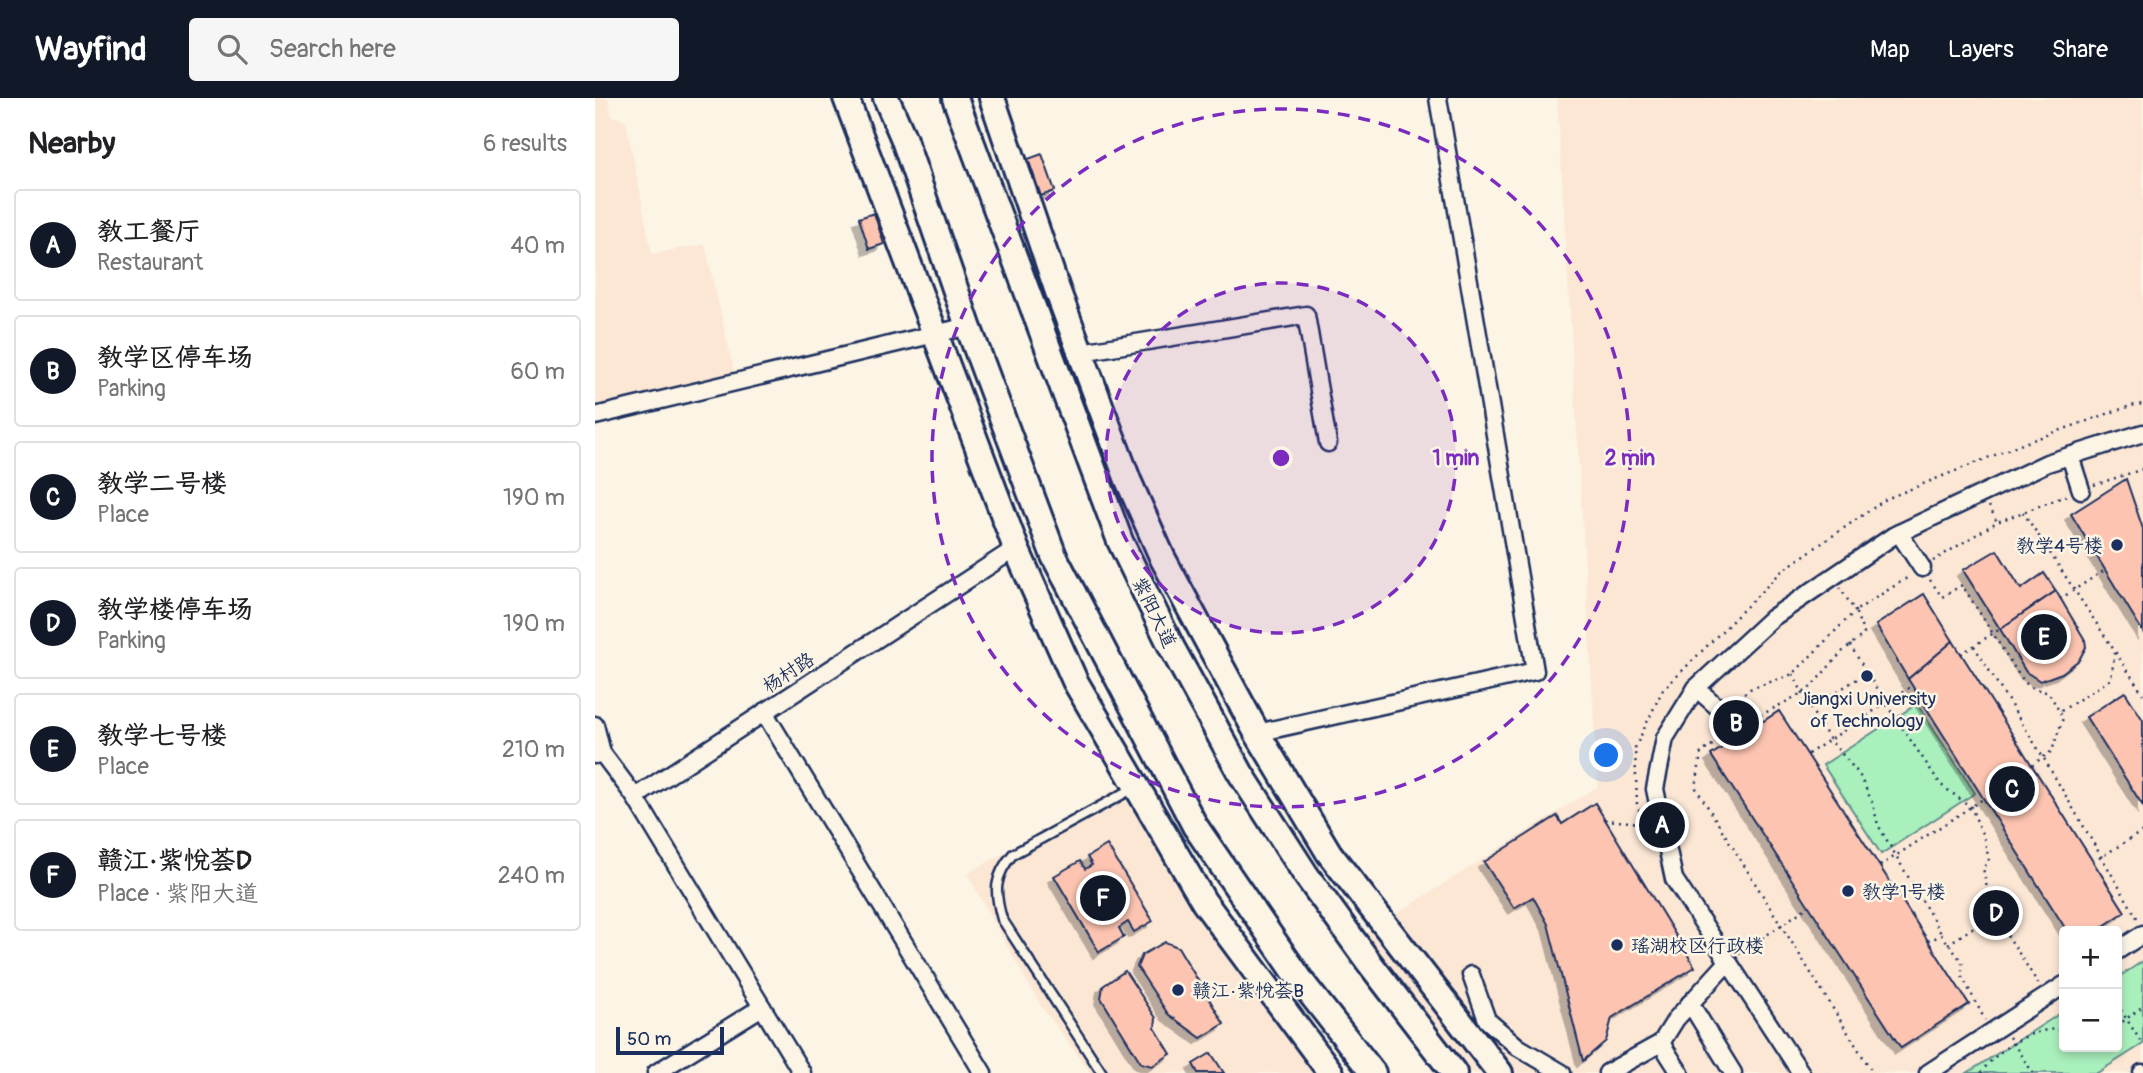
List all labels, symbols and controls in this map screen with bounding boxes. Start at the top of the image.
search box [189,18,679,81]
text: Wayfind [35,29,147,70]
icon: search [213,30,251,68]
text: Search here [269,33,396,65]
text: Map [1870,35,1910,64]
text: Layers [1948,35,2014,64]
text: Share [2052,35,2108,64]
text: Nearby [28,125,115,162]
text: 6 results [483,129,567,158]
text: 教工餐厅 [97,216,201,248]
text: A [46,231,60,260]
text: 40 m [511,231,565,260]
text: Restaurant [97,248,203,277]
text: 教学区停车场 [97,342,253,374]
text: B [46,357,60,386]
text: 60 m [510,357,565,386]
text: Parking [97,374,166,403]
text: 1 min [1433,445,1480,472]
text: 2 min [1605,445,1655,472]
centre of rings [1269,446,1293,470]
text: 教学二号楼 [97,468,227,500]
text: C [46,483,60,512]
text: 190 m [503,483,565,512]
text: Place [97,500,149,529]
place label: 教学4号楼 [2016,534,2103,558]
marker: 教学4号楼 [2109,537,2125,553]
street label: 紫阳大道 [1127,573,1182,652]
text: 教学楼停车场 [97,594,253,626]
text: D [46,609,60,638]
text: 190 m [503,609,565,638]
pin: E [2021,611,2067,663]
text: Parking [97,626,166,655]
street label: 杨村路 [758,647,819,698]
marker: Jiangxi University of Technology [1859,668,1875,684]
place label: Jiangxi University of Technology [1798,687,1936,733]
pin: B [1713,697,1759,749]
text: 教学七号楼 [97,720,227,752]
text: E [47,735,59,764]
text: 210 m [502,735,565,764]
your location [1589,738,1623,772]
text: Place [97,752,149,781]
pin: C [1989,763,2035,815]
pin: A [1639,799,1685,851]
text: 赣江·紫悦荟D [97,845,252,877]
text: F [46,861,60,890]
text: 240 m [498,861,565,890]
pin: F [1080,872,1126,924]
text: Place · 紫阳大道 [97,879,258,908]
place label: 教学1号楼 [1862,880,1945,904]
marker: 教学1号楼 [1840,883,1856,899]
pin: D [1973,887,2019,939]
map controls [2059,926,2122,1052]
button: + [2059,926,2122,989]
place label: 瑶湖校区行政楼 [1631,934,1764,958]
marker: 瑶湖校区行政楼 [1609,937,1625,953]
place label: 赣江·紫悦荟B [1192,979,1304,1003]
marker: 赣江·紫悦荟B [1170,982,1186,998]
button: − [2059,989,2122,1052]
scale bar [616,1024,725,1056]
text: 50 m [627,1027,671,1051]

